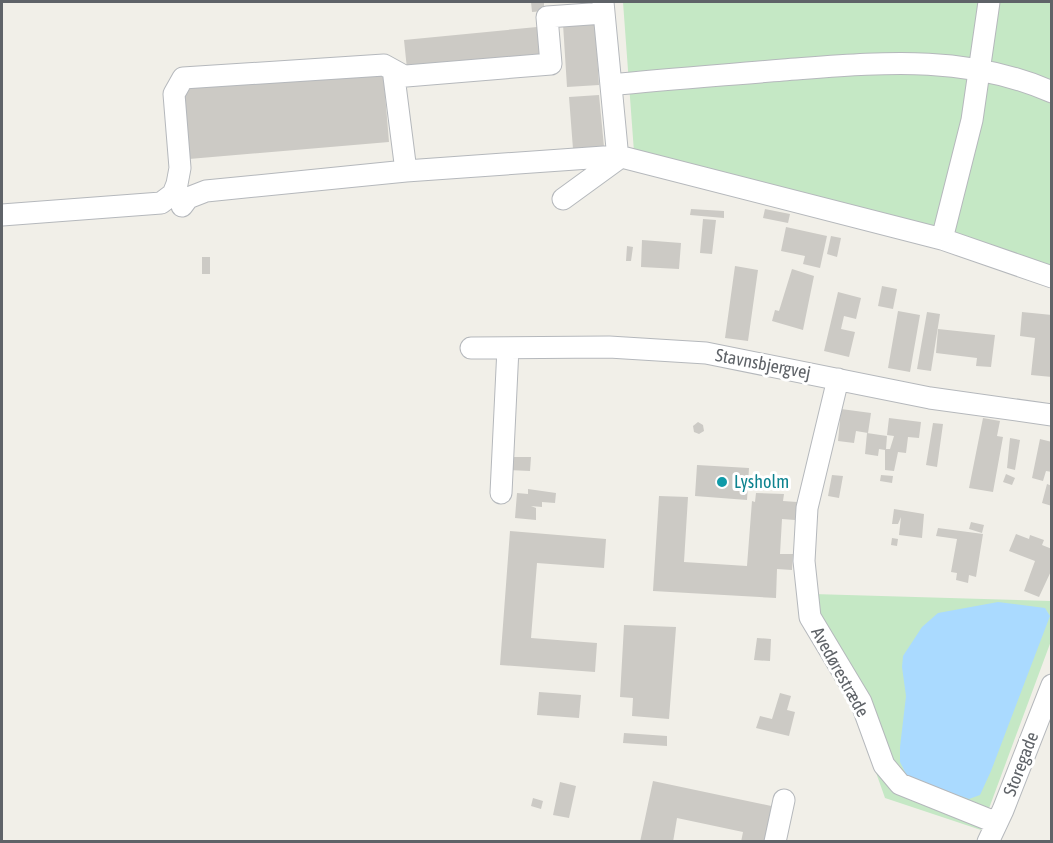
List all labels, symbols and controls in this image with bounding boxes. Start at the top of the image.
street label: Stavnsbjergvej [714,344,812,383]
place label: Lysholm [734,471,789,492]
marker: Lysholm [715,475,729,489]
street label: Avedørestræde [807,623,874,720]
street label: Storegade [999,729,1042,799]

